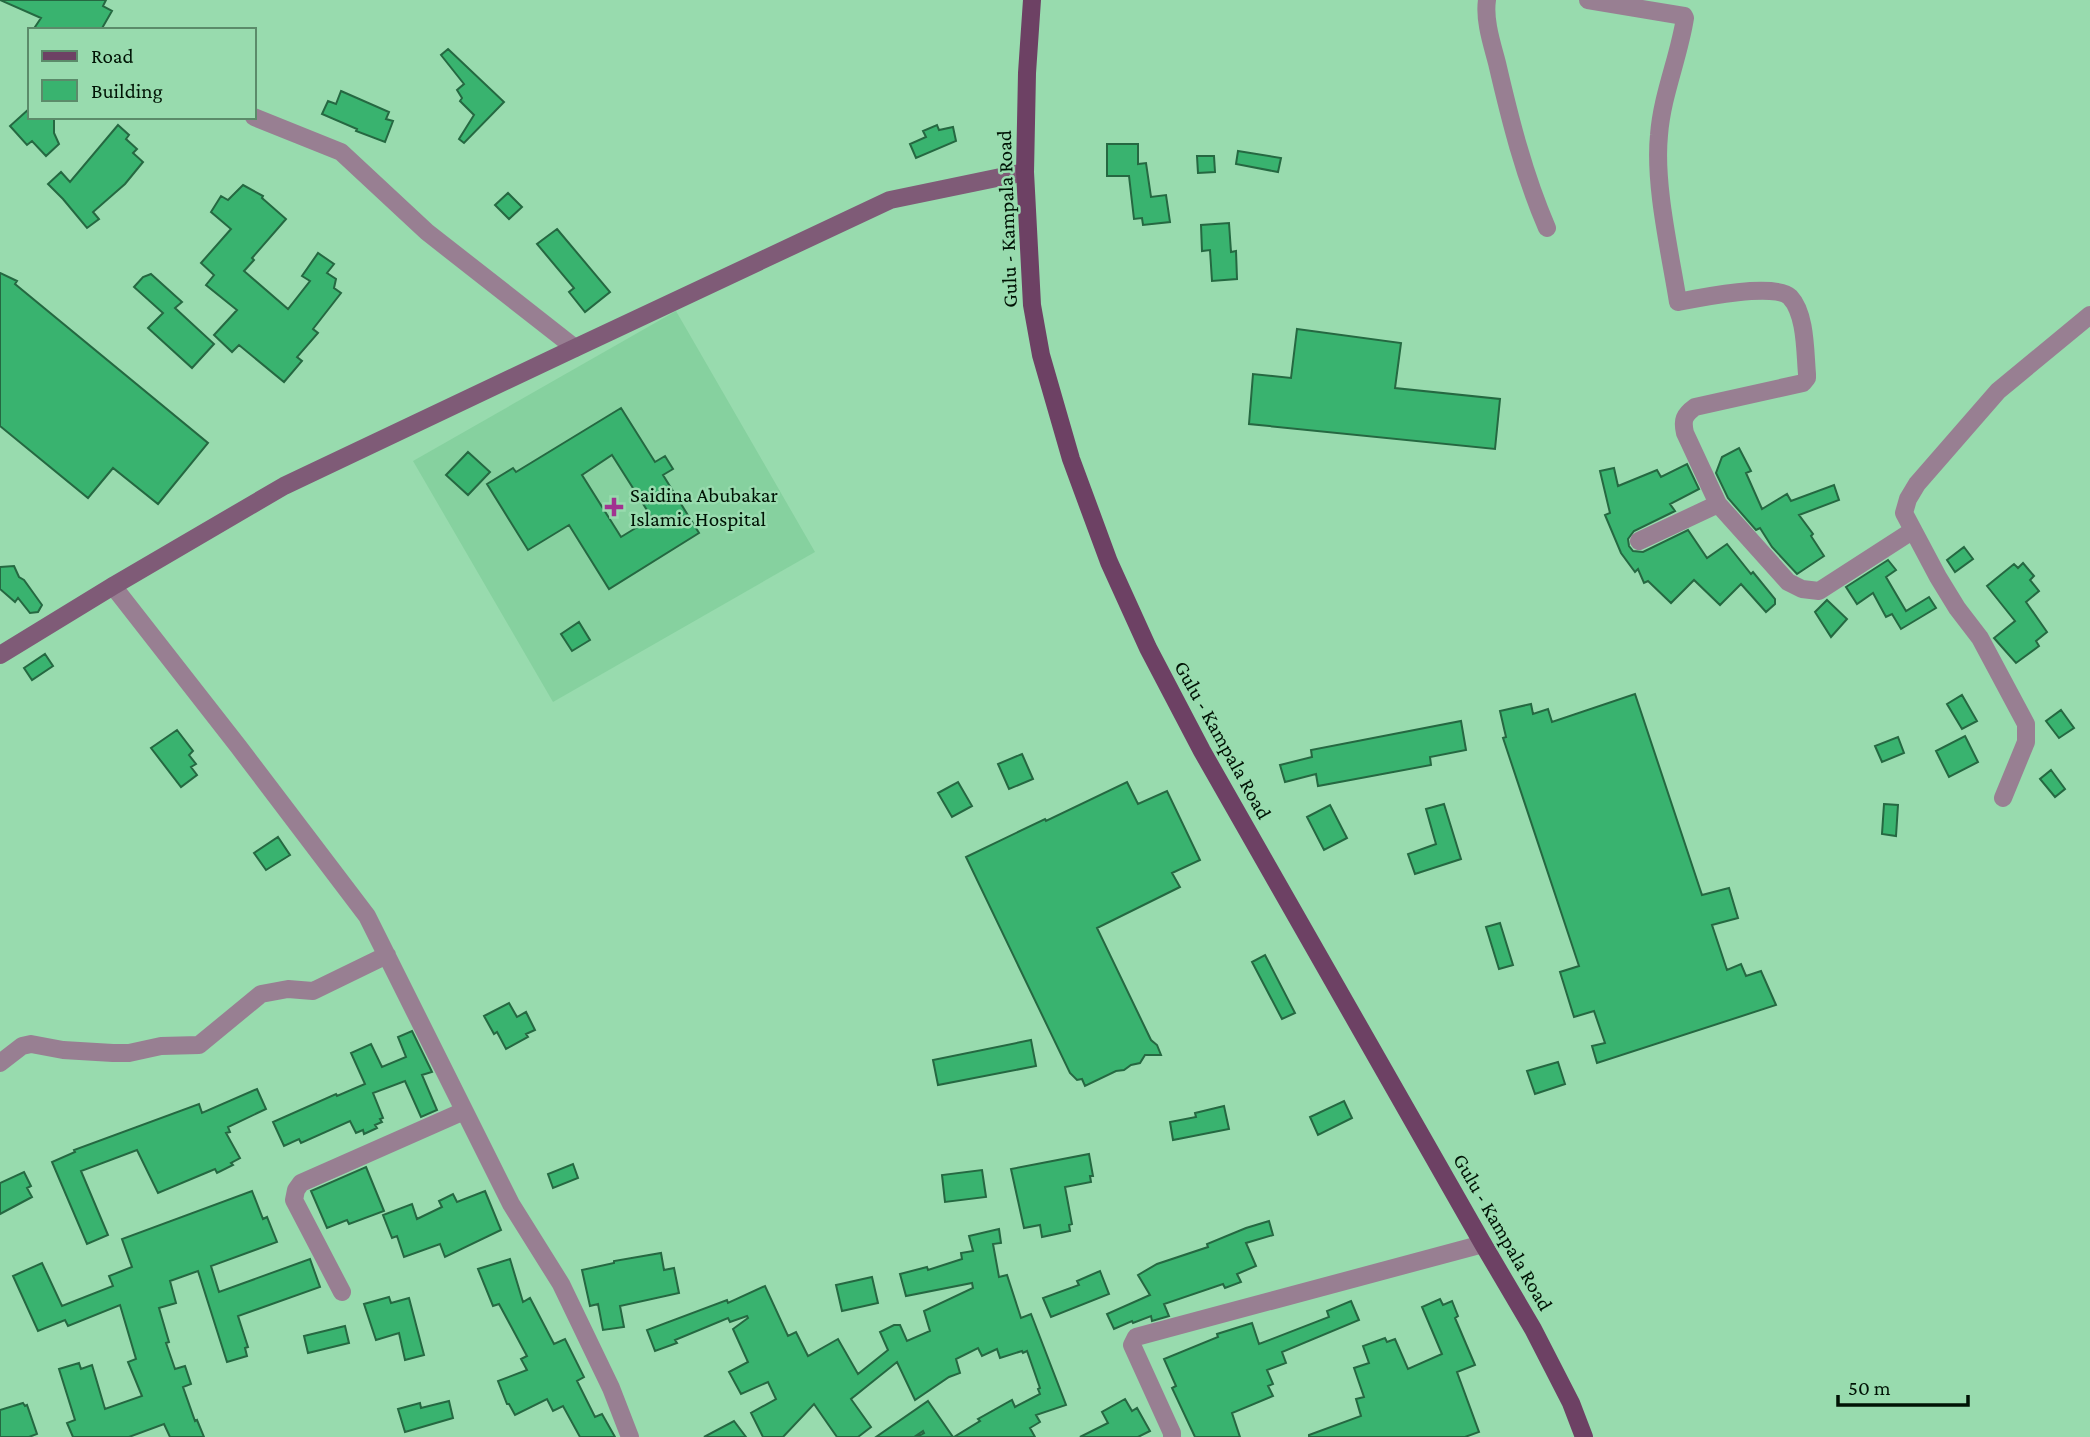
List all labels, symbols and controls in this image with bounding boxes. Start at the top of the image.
legend [28,28,256,119]
text: Road [91,44,134,68]
text: Building [91,79,163,103]
street label: Gulu - Kampala Road [992,130,1022,308]
place label: Saidina Abubakar Islamic Hospital [630,483,778,531]
marker: Saidina Abubakar Islamic Hospital [604,497,624,517]
street label: Gulu - Kampala Road [1169,657,1277,823]
street label: Gulu - Kampala Road [1448,1149,1558,1315]
scale bar [1838,1364,1968,1408]
text: 50 m [1848,1376,1891,1400]

